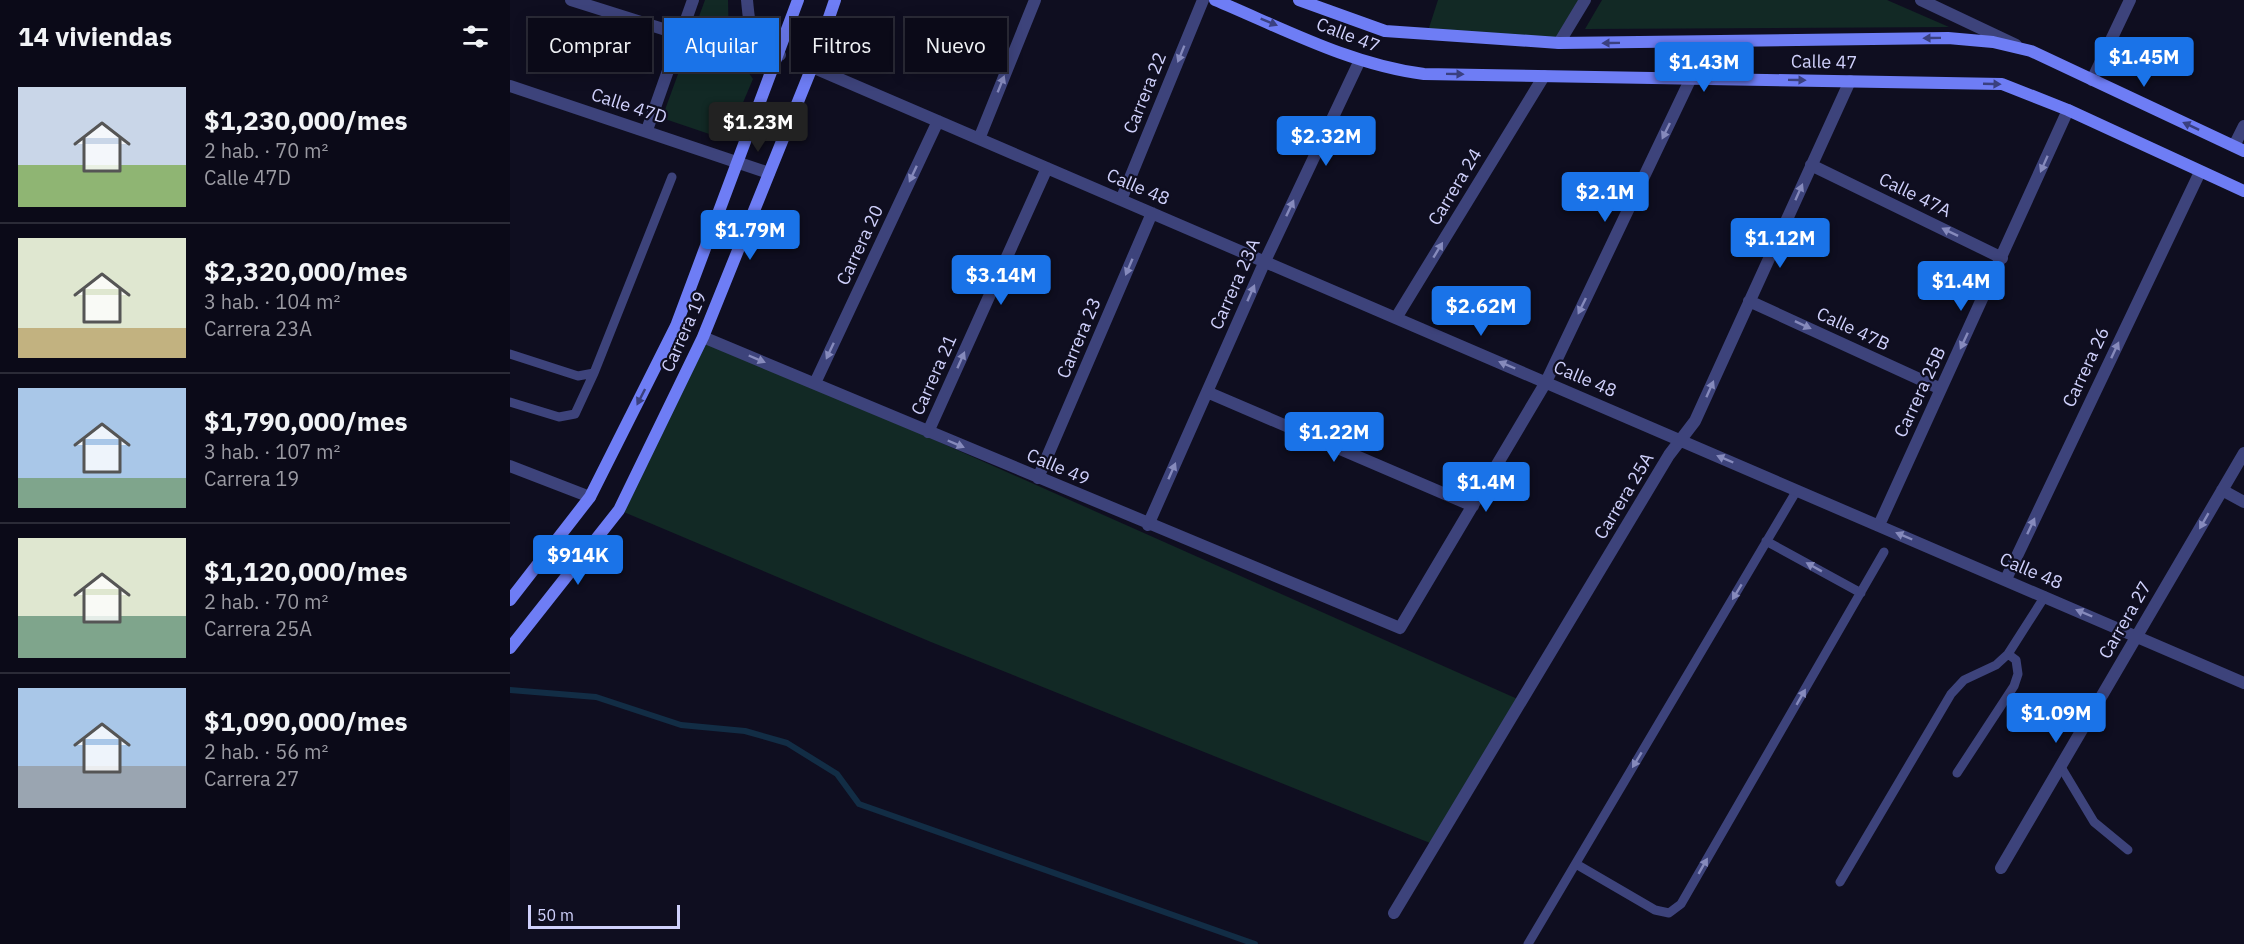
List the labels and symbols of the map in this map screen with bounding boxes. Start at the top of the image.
street label: Calle 47 [1313,12,1383,57]
one-way arrow [1260,18,1278,27]
one-way arrow [1922,33,1941,43]
pin: $1.45M [2095,37,2193,88]
one-way arrow [1601,38,1620,47]
pin: $1.43M [1655,42,1753,93]
one-way arrow [1176,45,1185,63]
street label: Carrera 22 [1118,49,1171,137]
street label: Calle 47 [1791,49,1857,74]
one-way arrow [1445,69,1464,79]
one-way arrow [996,75,1006,93]
one-way arrow [1787,75,1806,85]
one-way arrow [1982,79,2001,89]
street label: Calle 47D [588,82,670,129]
pin: $1.23M [709,102,807,153]
pin: $2.32M [1277,116,1375,167]
one-way arrow [2181,121,2199,131]
one-way arrow [1661,122,1670,139]
street label: Carrera 24 [1423,144,1487,229]
one-way arrow [2039,155,2049,173]
street label: Calle 48 [1103,163,1173,210]
one-way arrow [909,166,918,183]
street label: Calle 47A [1875,167,1956,222]
pin: $2.1M [1563,172,1647,223]
one-way arrow [1794,183,1804,201]
one-way arrow [1285,200,1294,217]
street label: Carrera 20 [831,201,888,289]
pin: $1.79M [701,210,799,261]
pin: $1.12M [1731,218,1829,269]
one-way arrow [1941,228,1958,237]
street label: Carrera 23A [1204,234,1265,333]
one-way arrow [1432,242,1443,258]
pin: $3.14M [952,255,1050,306]
one-way arrow [1124,258,1134,276]
pin: $1.4M [1919,261,2003,312]
one-way arrow [1246,284,1256,302]
pin: $2.62M [1432,286,1530,337]
street label: Carrera 19 [656,288,711,376]
street label: Carrera 23 [1051,294,1106,382]
one-way arrow [1577,298,1586,315]
street label: Calle 47B [1813,302,1893,355]
one-way arrow [1794,321,1811,330]
street label: Carrera 26 [2057,323,2114,411]
street label: Carrera 21 [906,331,961,419]
one-way arrow [1959,333,1968,350]
one-way arrow [826,342,835,359]
one-way arrow [2110,342,2119,359]
street label: Carrera 25B [1889,343,1951,441]
one-way arrow [956,350,966,368]
one-way arrow [748,355,766,364]
street label: Calle 48 [1550,355,1620,402]
one-way arrow [1498,360,1516,370]
one-way arrow [1705,380,1714,397]
one-way arrow [636,388,646,406]
pin: $1.22M [1285,412,1383,463]
one-way arrow [947,440,965,449]
street label: Calle 49 [1023,443,1093,490]
street label: Carrera 25A [1589,448,1659,543]
one-way arrow [1717,454,1734,463]
one-way arrow [1167,462,1177,480]
pin: $1.4M [1444,462,1528,513]
one-way arrow [2199,513,2209,530]
one-way arrow [2026,518,2035,535]
one-way arrow [1896,531,1913,540]
pin: $914K [536,535,620,586]
street label: Calle 48 [1996,547,2066,594]
one-way arrow [1805,562,1822,572]
street label: Carrera 27 [2093,577,2156,663]
one-way arrow [1731,584,1742,600]
one-way arrow [2075,608,2092,617]
one-way arrow [1796,688,1806,705]
pin: $1.09M [2007,693,2105,744]
one-way arrow [1632,752,1643,768]
one-way arrow [1698,857,1708,874]
scale bar [528,902,680,930]

